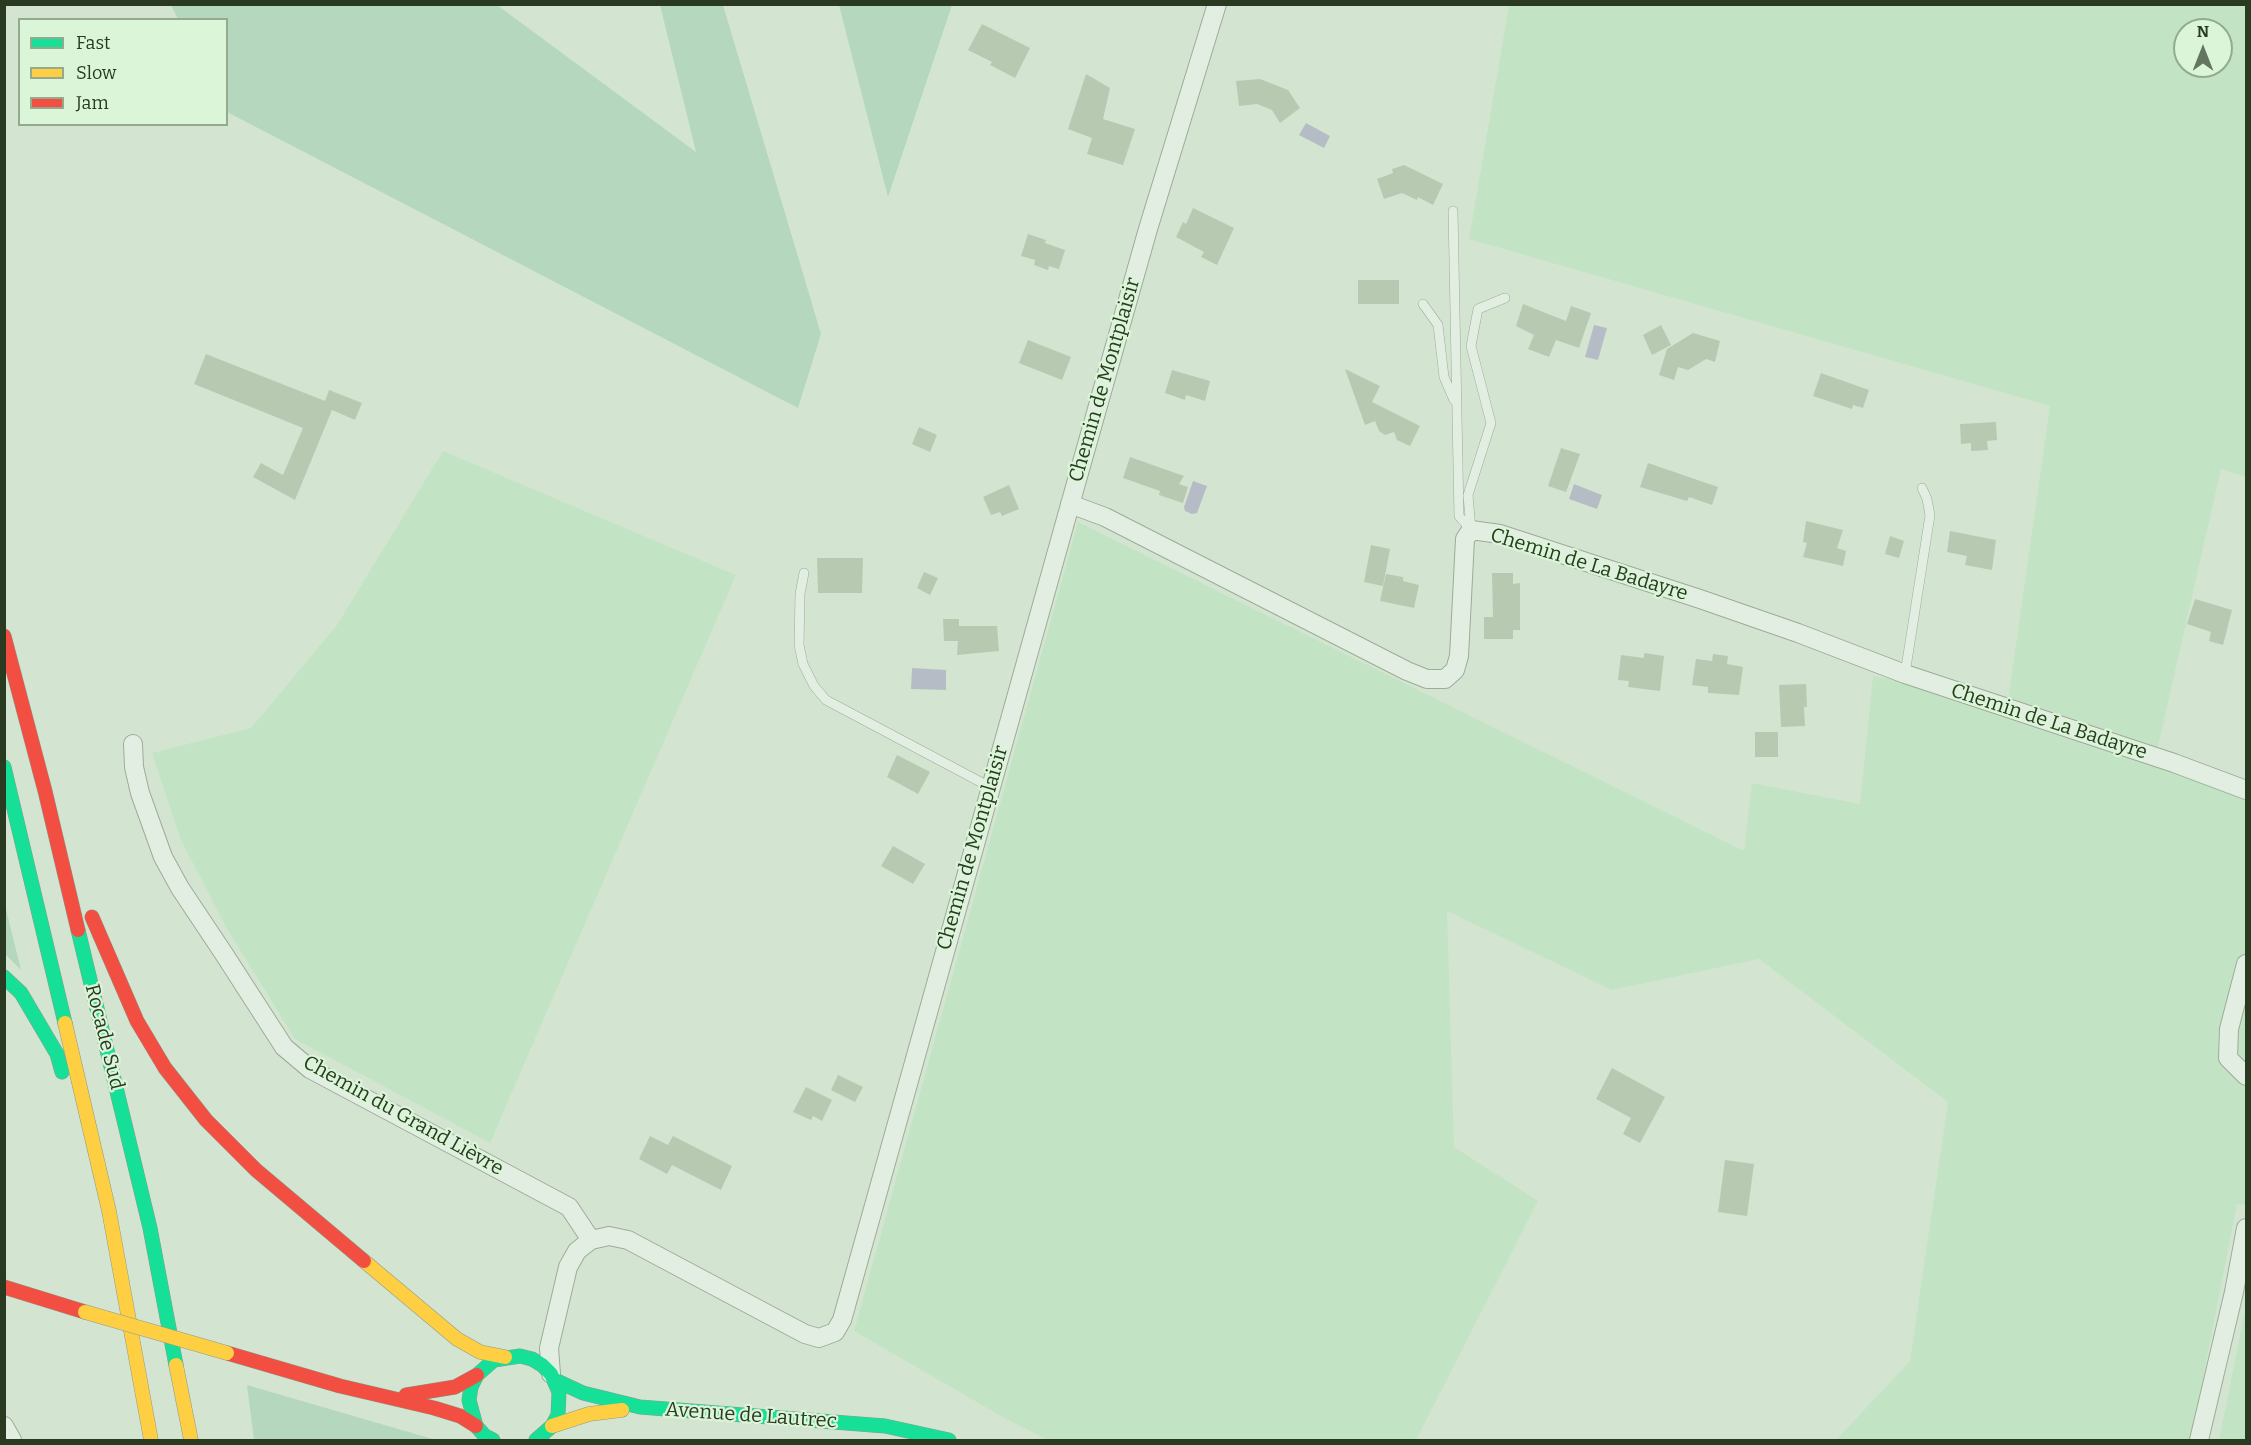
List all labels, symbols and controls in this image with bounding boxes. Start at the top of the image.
legend [18,18,228,126]
north arrow [2173,18,2233,78]
text: N [2197,22,2209,41]
text: Fast [76,32,111,54]
text: Slow [76,62,116,84]
text: Jam [76,92,109,114]
street label: Chemin de Montplaisir [1064,275,1146,485]
street label: Chemin de La Badayre [1487,524,1691,606]
street label: Chemin de La Badayre [1948,679,2150,765]
street label: Chemin de Montplaisir [932,743,1014,953]
street label: Rocade Sud [79,982,129,1092]
street label: Chemin du Grand Lièvre [299,1051,507,1181]
street label: Avenue de Lautrec [664,1398,838,1434]

